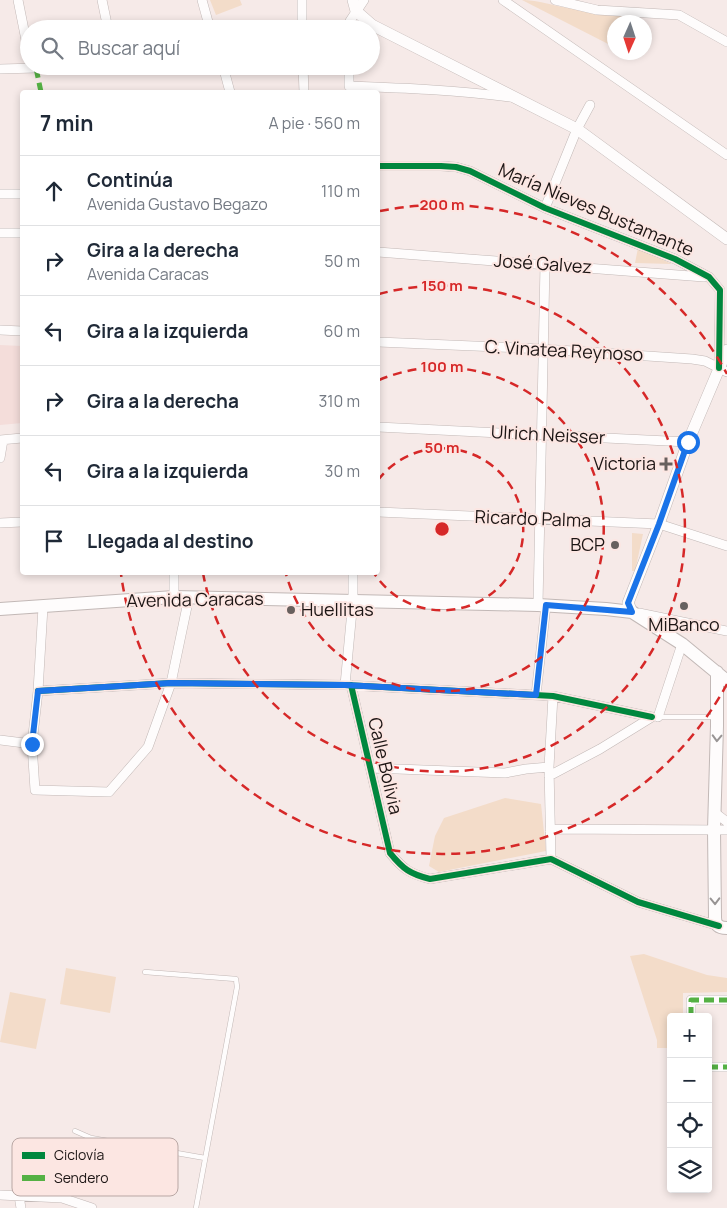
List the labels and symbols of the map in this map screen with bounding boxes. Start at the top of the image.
north arrow [607,15,652,60]
street label: María Nieves Bustamante [495,157,698,261]
text: 200 m [419,194,465,215]
street label: José Galvez [493,248,593,278]
text: 150 m [421,275,463,296]
street label: C. Vinatea Reynoso [484,334,644,366]
text: 100 m [421,356,463,377]
street label: Ulrich Neisser [490,419,606,449]
route start [677,431,700,454]
text: 50 m [424,437,460,458]
place label: Victoria [593,451,656,475]
marker: Victoria [660,458,672,470]
street label: Ricardo Palma [474,504,592,532]
centre of rings [433,520,451,538]
place label: BCP [570,532,605,556]
marker: BCP [609,539,621,551]
street label: Avenida Caracas [126,586,264,612]
place label: Huellitas [301,597,374,621]
marker: MiBanco [678,600,690,612]
marker: Huellitas [285,604,297,616]
place label: MiBanco [648,612,720,636]
street label: Calle Bolivia [363,715,409,817]
route end [21,733,44,756]
one-way arrow [712,735,722,743]
one-way arrow [709,897,720,905]
legend [12,1138,178,1196]
text: Ciclovía [54,1145,104,1164]
text: Sendero [54,1168,109,1187]

